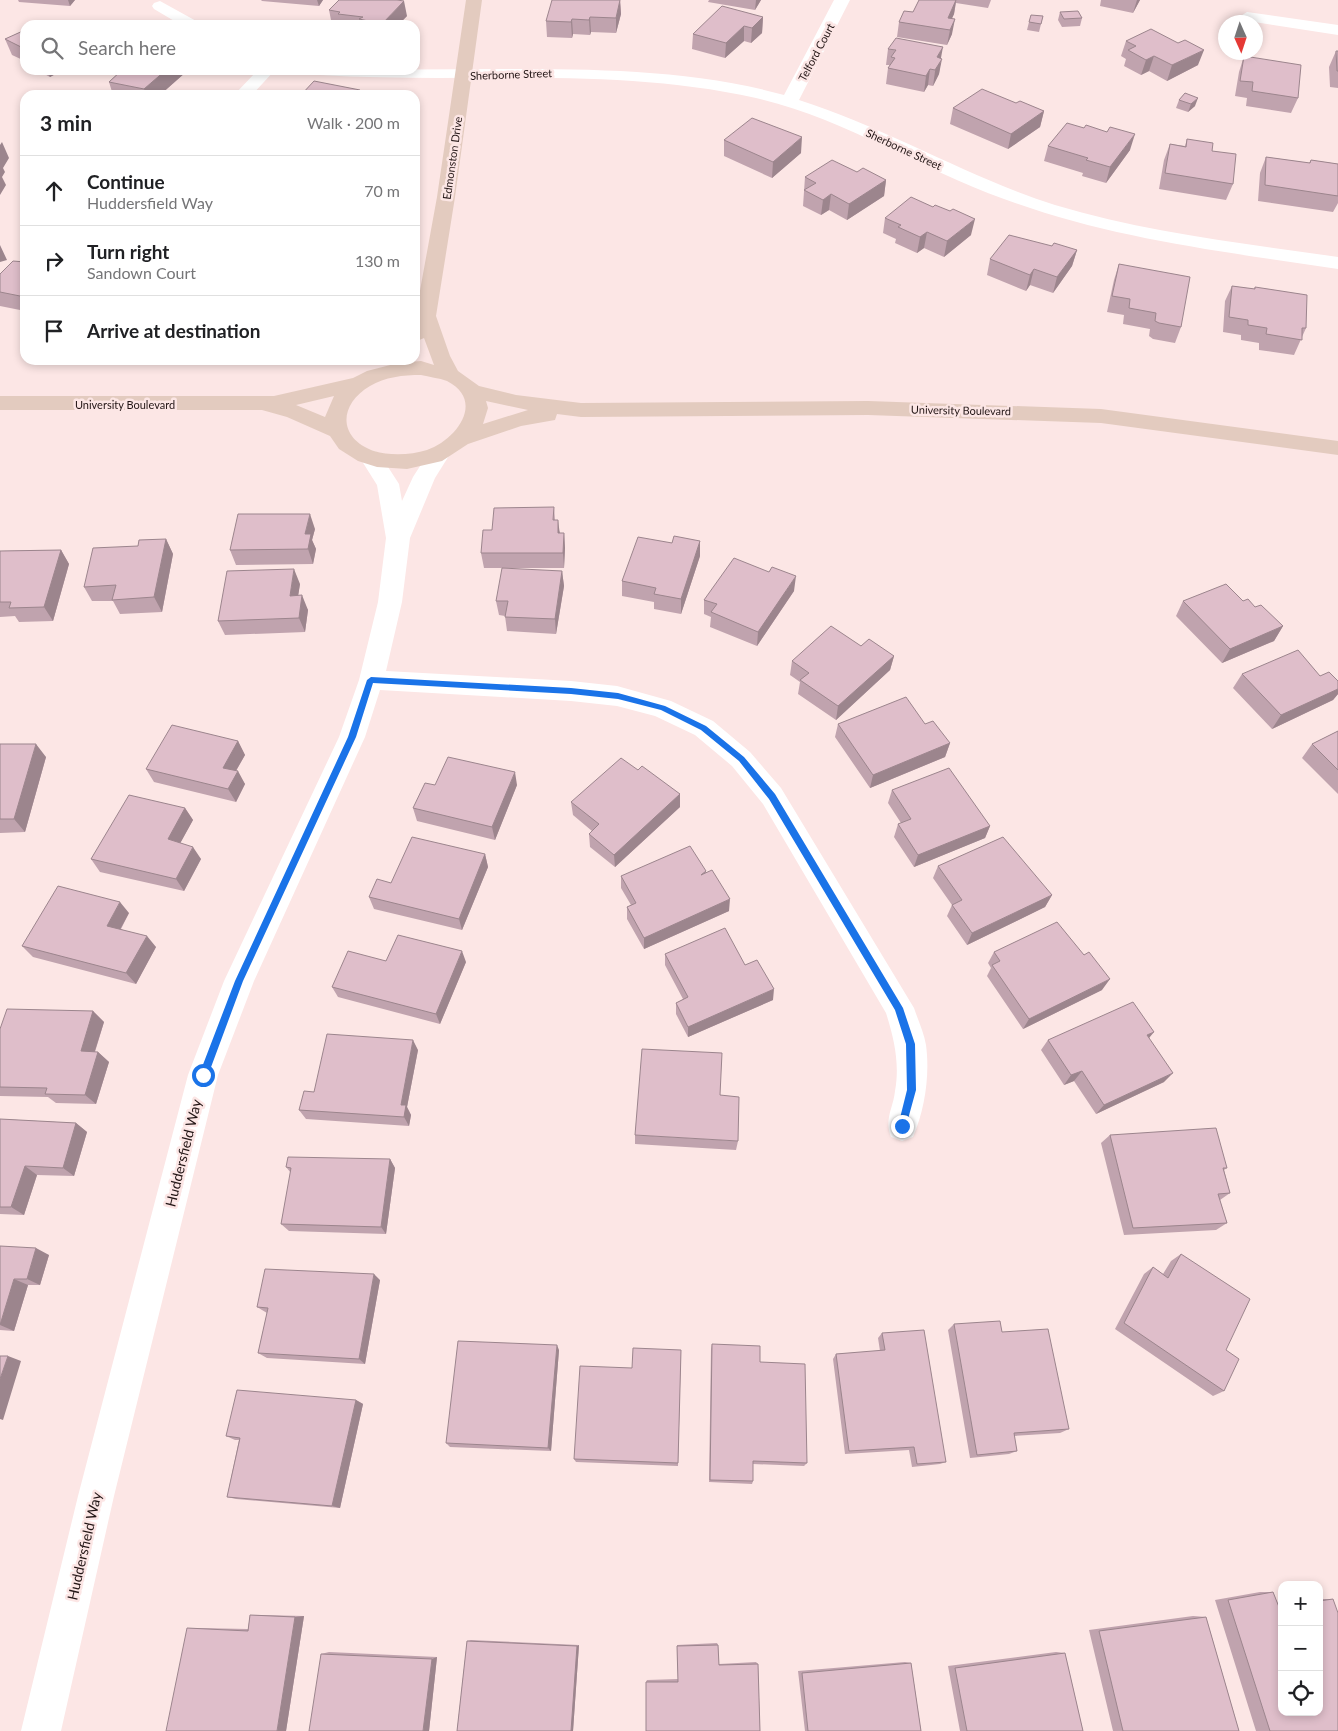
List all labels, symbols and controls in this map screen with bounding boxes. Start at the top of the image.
north arrow [1218,15,1263,60]
search box [20,20,420,75]
street label: Telford Court [795,21,837,83]
icon: search [38,34,66,62]
text: Search here [78,36,176,59]
street label: Sherborne Street [470,66,552,82]
text: 3 min [40,110,92,135]
text: Walk · 200 m [307,113,400,132]
street label: Edmonston Drive [440,115,464,200]
street label: Sherborne Street [864,126,944,172]
text: Continue [87,170,165,193]
icon: ahead [40,177,68,205]
text: 70 m [364,181,400,200]
text: Huddersfield Way [87,193,213,212]
text: Turn right [87,240,169,263]
icon: right [40,247,68,275]
text: 130 m [355,251,400,270]
text: Sandown Court [87,263,196,282]
icon: arrive [40,317,68,345]
text: Arrive at destination [87,319,260,342]
street label: University Boulevard [75,398,175,411]
street label: University Boulevard [911,403,1011,417]
route start [192,1064,215,1087]
street label: Huddersfield Way [161,1097,205,1209]
route end [891,1115,914,1138]
street label: Huddersfield Way [63,1490,105,1602]
map controls [1278,1581,1323,1716]
button: + [1278,1581,1323,1626]
button: − [1278,1626,1323,1671]
button: locate [1278,1671,1323,1716]

